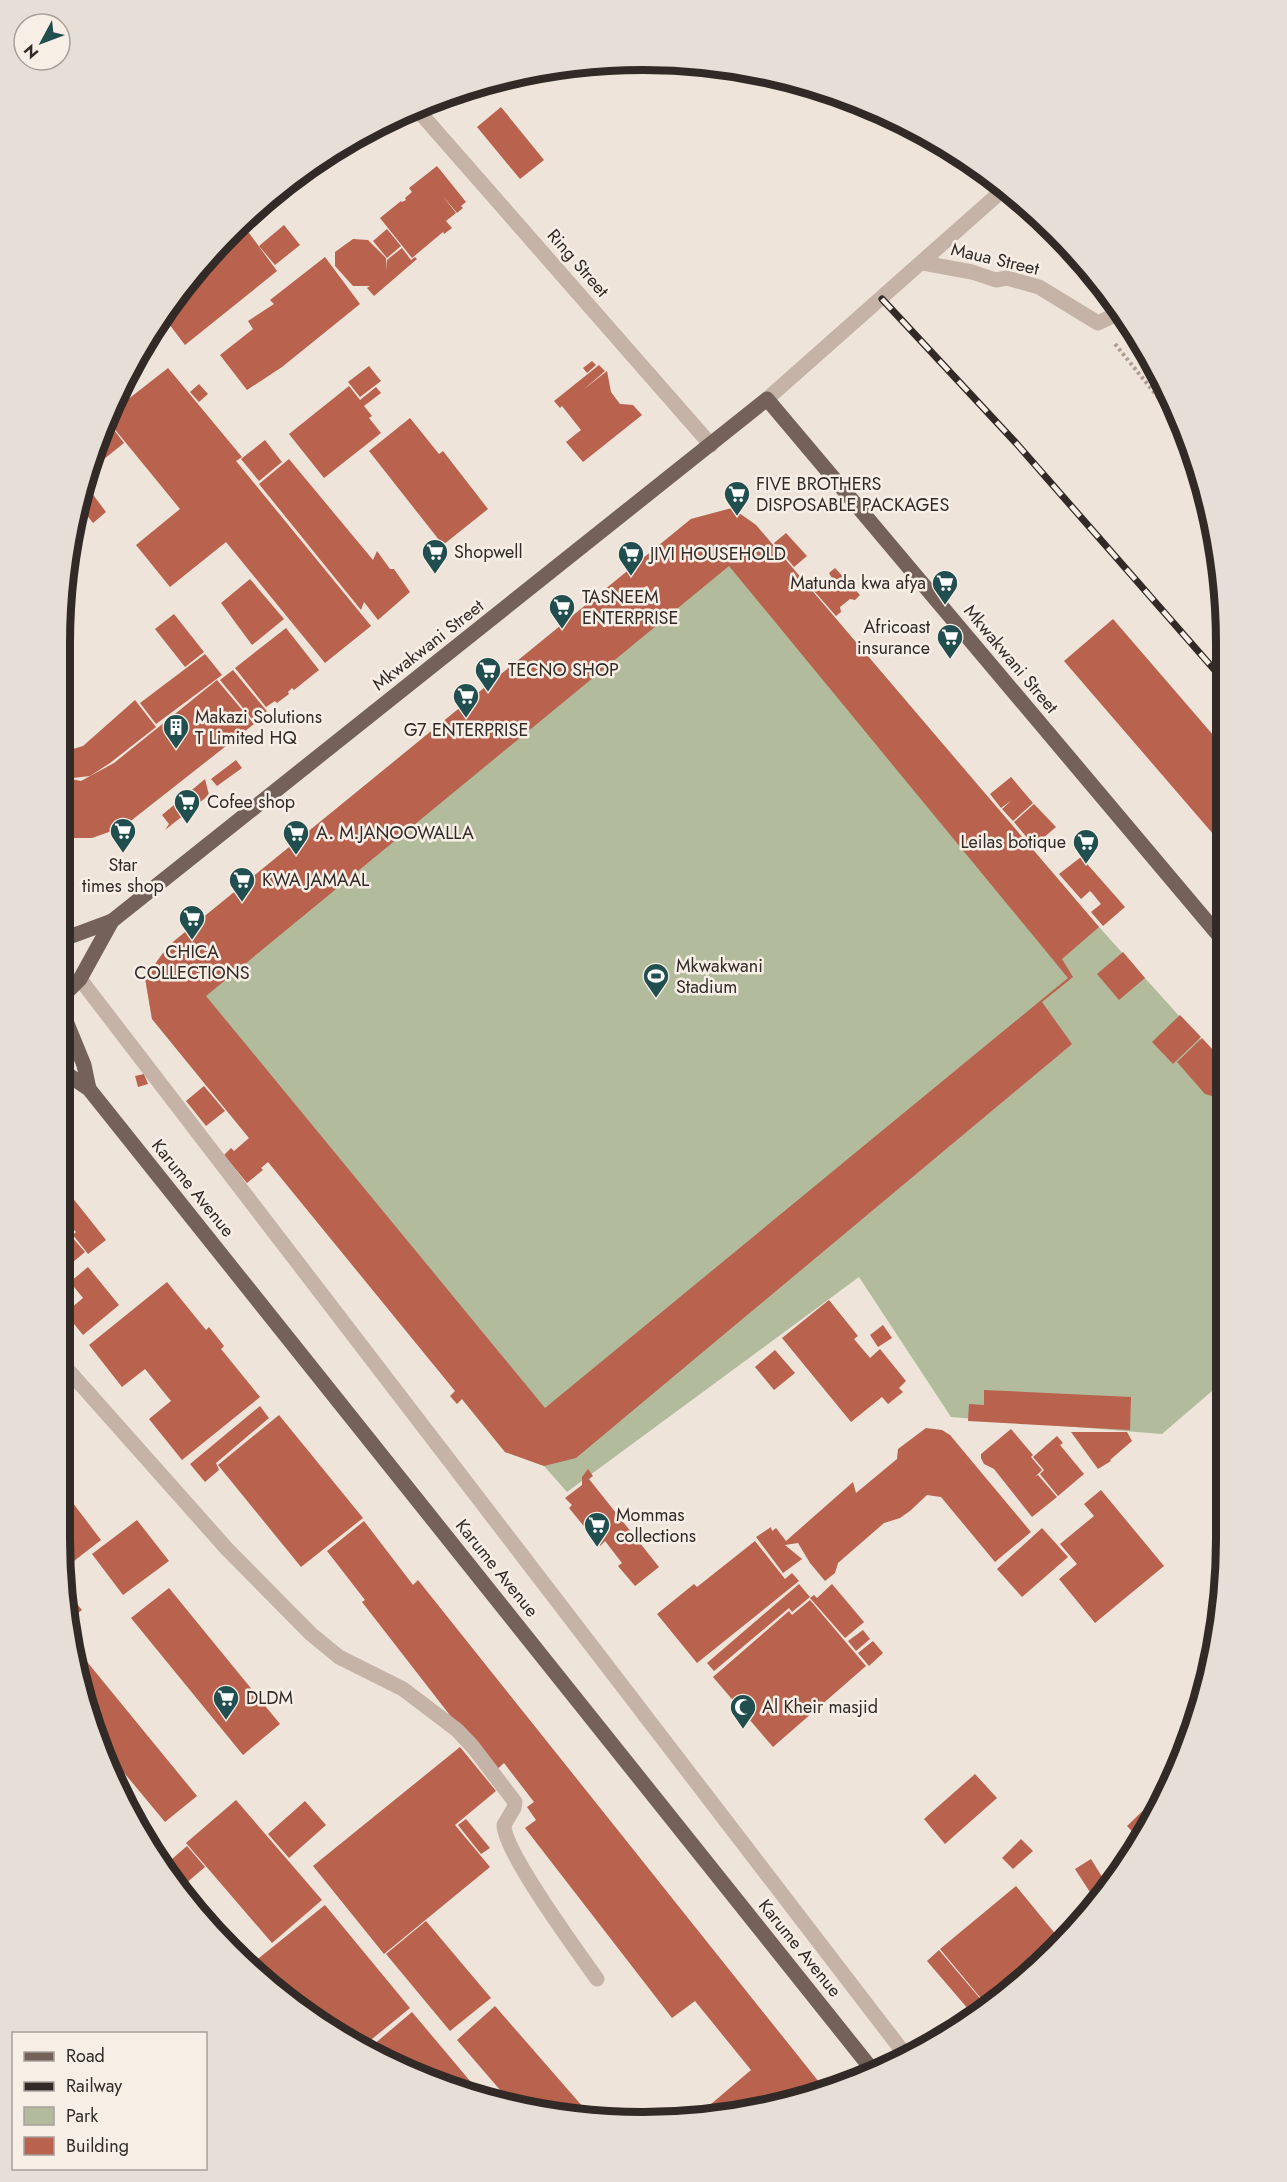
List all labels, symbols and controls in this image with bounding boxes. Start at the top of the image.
north arrow [12,12,72,72]
text: N [18,39,44,64]
street label: Ring Street [541,223,615,303]
street label: Maua Street [948,236,1042,282]
place label: FIVE BROTHERS DISPOSABLE PACKAGES [756,471,949,518]
supermarket icon: FIVE BROTHERS DISPOSABLE PACKAGES [722,479,752,517]
supermarket icon: Shopwell [420,537,450,575]
place label: Shopwell [454,539,523,565]
supermarket icon: JIVI HOUSEHOLD [616,539,646,577]
place label: JIVI HOUSEHOLD [648,541,786,567]
supermarket icon: Matunda kwa afya [930,568,960,606]
place label: Matunda kwa afya [790,570,926,596]
place label: TASNEEM ENTERPRISE [582,584,678,631]
supermarket icon: TASNEEM ENTERPRISE [547,592,577,630]
street label: Mkwakwani Street [367,593,490,697]
street label: Mkwakwani Street [958,599,1065,720]
place label: Africoast insurance [857,614,931,661]
supermarket icon: Africoast insurance [935,622,965,660]
supermarket icon: TECNO SHOP [473,655,503,693]
place label: TECNO SHOP [508,657,619,683]
supermarket icon: G7 ENTERPRISE [451,681,481,719]
place label: Makazi Solutions T Limited HQ [195,704,322,751]
building icon: Makazi Solutions T Limited HQ [161,712,191,750]
place label: G7 ENTERPRISE [404,717,528,743]
supermarket icon: Cofee shop [172,787,202,825]
place label: Cofee shop [207,789,295,815]
supermarket icon: Star times shop [108,816,138,854]
supermarket icon: A. M.JANOOWALLA [281,818,311,856]
place label: A. M.JANOOWALLA [316,820,474,846]
supermarket icon: Leilas botique [1071,827,1101,865]
place label: Leilas botique [960,829,1066,855]
place label: Star times shop [82,852,164,899]
supermarket icon: KWA JAMAAL [227,865,257,903]
place label: KWA JAMAAL [262,867,369,893]
supermarket icon: CHICA COLLECTIONS [177,903,207,941]
place label: CHICA COLLECTIONS [134,939,250,986]
place label: Mkwakwani Stadium [676,953,763,1000]
sports icon: Mkwakwani Stadium [641,961,671,999]
street label: Karume Avenue [145,1133,241,1243]
place label: Mommas collections [616,1502,696,1549]
supermarket icon: Mommas collections [582,1510,612,1548]
street label: Karume Avenue [449,1513,545,1623]
supermarket icon: DLDM [211,1683,241,1721]
place label: DLDM [246,1685,293,1711]
mosque icon: Al Kheir masjid [728,1692,758,1730]
place label: Al Kheir masjid [762,1694,878,1720]
street label: Karume Avenue [752,1893,848,2003]
legend [12,2032,207,2170]
text: Road [66,2043,105,2069]
text: Railway [66,2073,122,2099]
text: Park [66,2103,98,2129]
text: Building [66,2133,129,2159]

